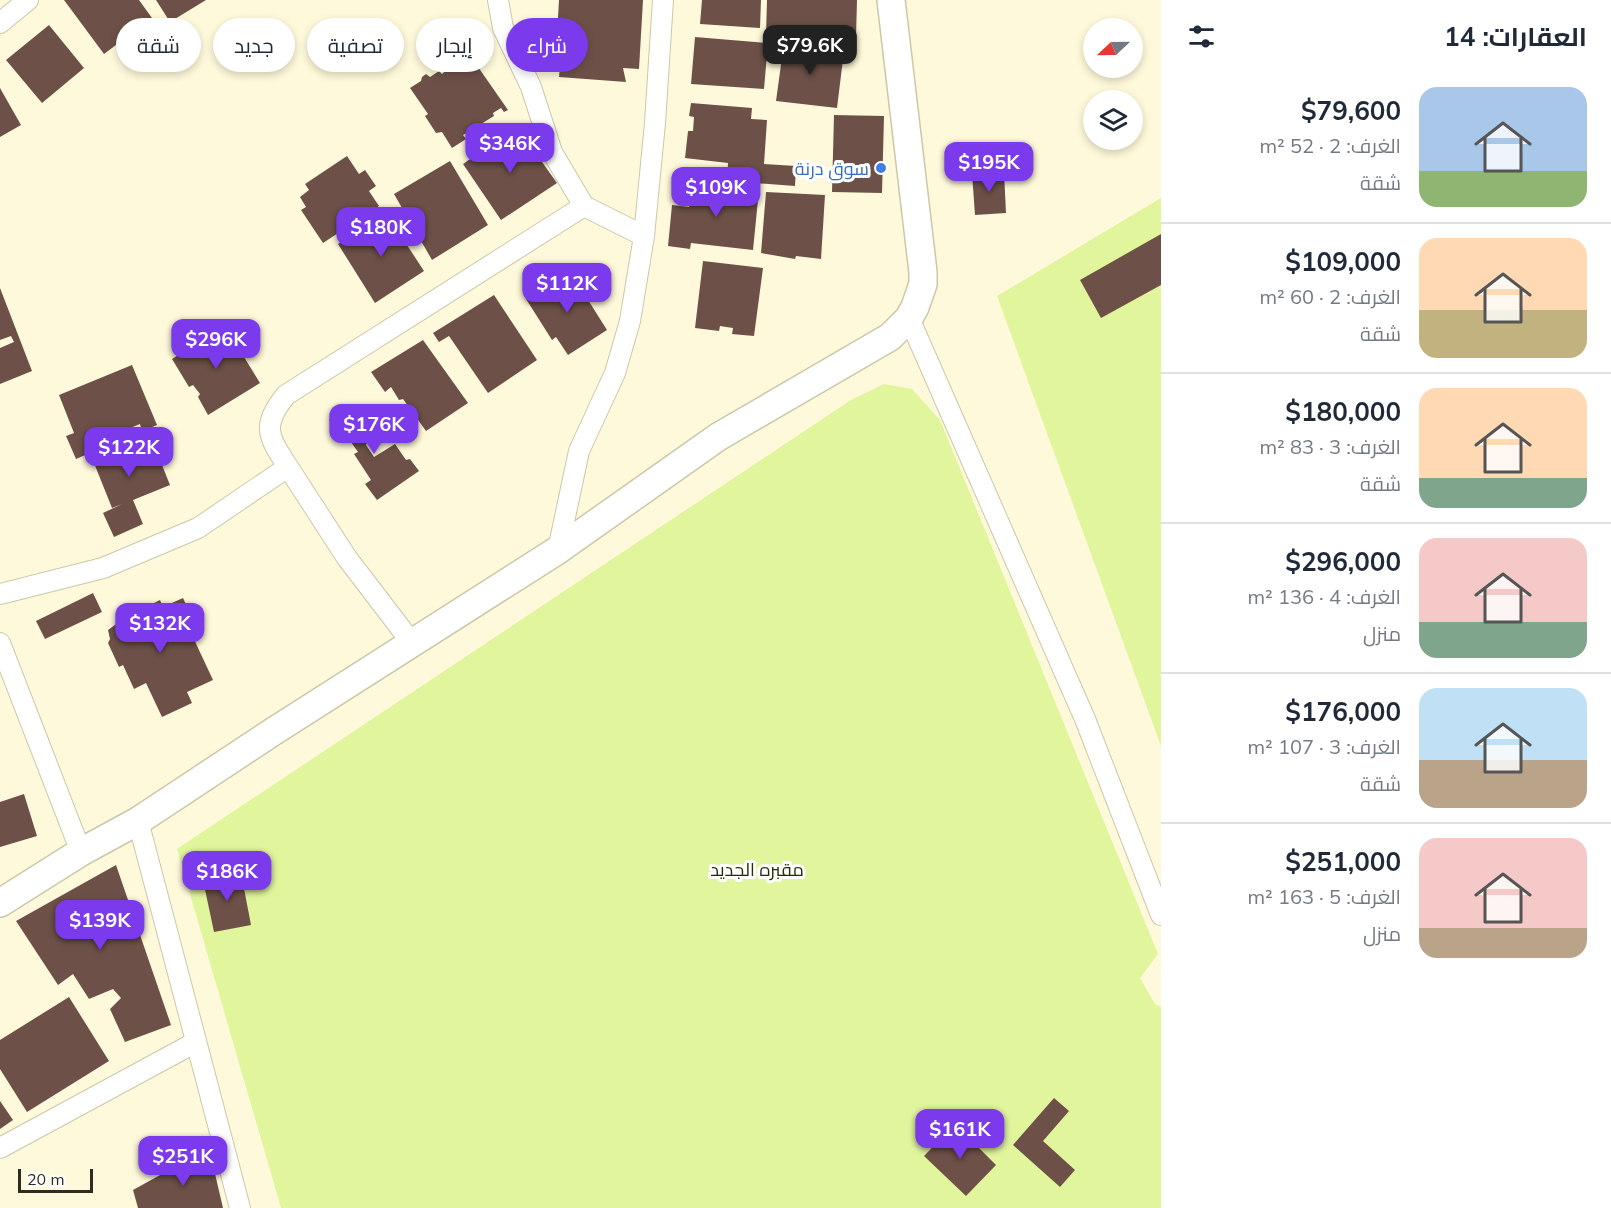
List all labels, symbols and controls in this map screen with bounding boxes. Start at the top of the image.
chip: شقة [116,18,201,72]
chip: جديد [213,18,295,72]
chip: تصفية [307,18,404,72]
chip: إيجار [416,18,494,72]
chip: شراء [506,18,588,72]
north arrow [1083,18,1143,78]
map controls [1083,18,1143,150]
icon: filters [1185,20,1218,53]
text: العقارات: 14 [1444,20,1587,53]
pin: $79.6K [761,25,859,76]
text: $79.6K [777,32,843,57]
button: layers [1083,90,1143,150]
text: $79,600 [1301,94,1401,127]
icon: home [1467,111,1539,183]
pin: $346K [468,123,552,174]
text: $346K [479,130,541,155]
text: الغرف: 2 · 52 m² [1259,133,1401,158]
pin: $195K [947,142,1031,193]
text: $195K [958,149,1020,174]
place label: سوق درنة [795,157,869,181]
marker: سوق درنة [874,161,888,175]
pin: $109K [674,167,758,218]
text: شقة [1360,170,1401,195]
text: $109K [685,174,747,199]
pin: $180K [339,207,423,258]
text: $180K [350,214,412,239]
text: $109,000 [1285,245,1401,278]
icon: home [1467,262,1539,334]
pin: $112K [525,263,609,314]
text: $112K [536,270,598,295]
text: الغرف: 2 · 60 m² [1259,284,1401,309]
pin: $296K [174,319,258,370]
text: شقة [1360,321,1401,346]
text: $296K [185,326,247,351]
text: $180,000 [1285,395,1401,428]
pin: $176K [332,404,416,455]
text: $176K [343,411,405,436]
icon: home [1467,412,1539,484]
pin: $122K [87,427,171,478]
text: $122K [98,434,160,459]
text: الغرف: 3 · 83 m² [1259,434,1401,459]
text: شقة [1360,471,1401,496]
text: $296,000 [1285,545,1401,578]
icon: home [1467,562,1539,634]
text: الغرف: 4 · 136 m² [1247,584,1401,609]
pin: $132K [118,603,202,654]
text: $132K [129,610,191,635]
text: منزل [1363,621,1401,646]
text: $176,000 [1285,695,1401,728]
icon: home [1467,712,1539,784]
text: الغرف: 3 · 107 m² [1247,734,1401,759]
text: شقة [1360,771,1401,796]
text: $251,000 [1285,845,1401,878]
pin: $186K [185,851,269,902]
text: $186K [196,858,258,883]
park label: مقبره الجديد [710,858,804,881]
icon: home [1467,862,1539,934]
text: الغرف: 5 · 163 m² [1247,884,1401,909]
pin: $139K [58,900,142,951]
text: $139K [69,907,131,932]
text: منزل [1363,921,1401,946]
pin: $161K [918,1109,1002,1160]
text: $161K [929,1116,991,1141]
pin: $251K [141,1136,225,1187]
text: $251K [152,1143,214,1168]
scale bar [18,1166,93,1194]
text: 20 m [27,1169,64,1189]

